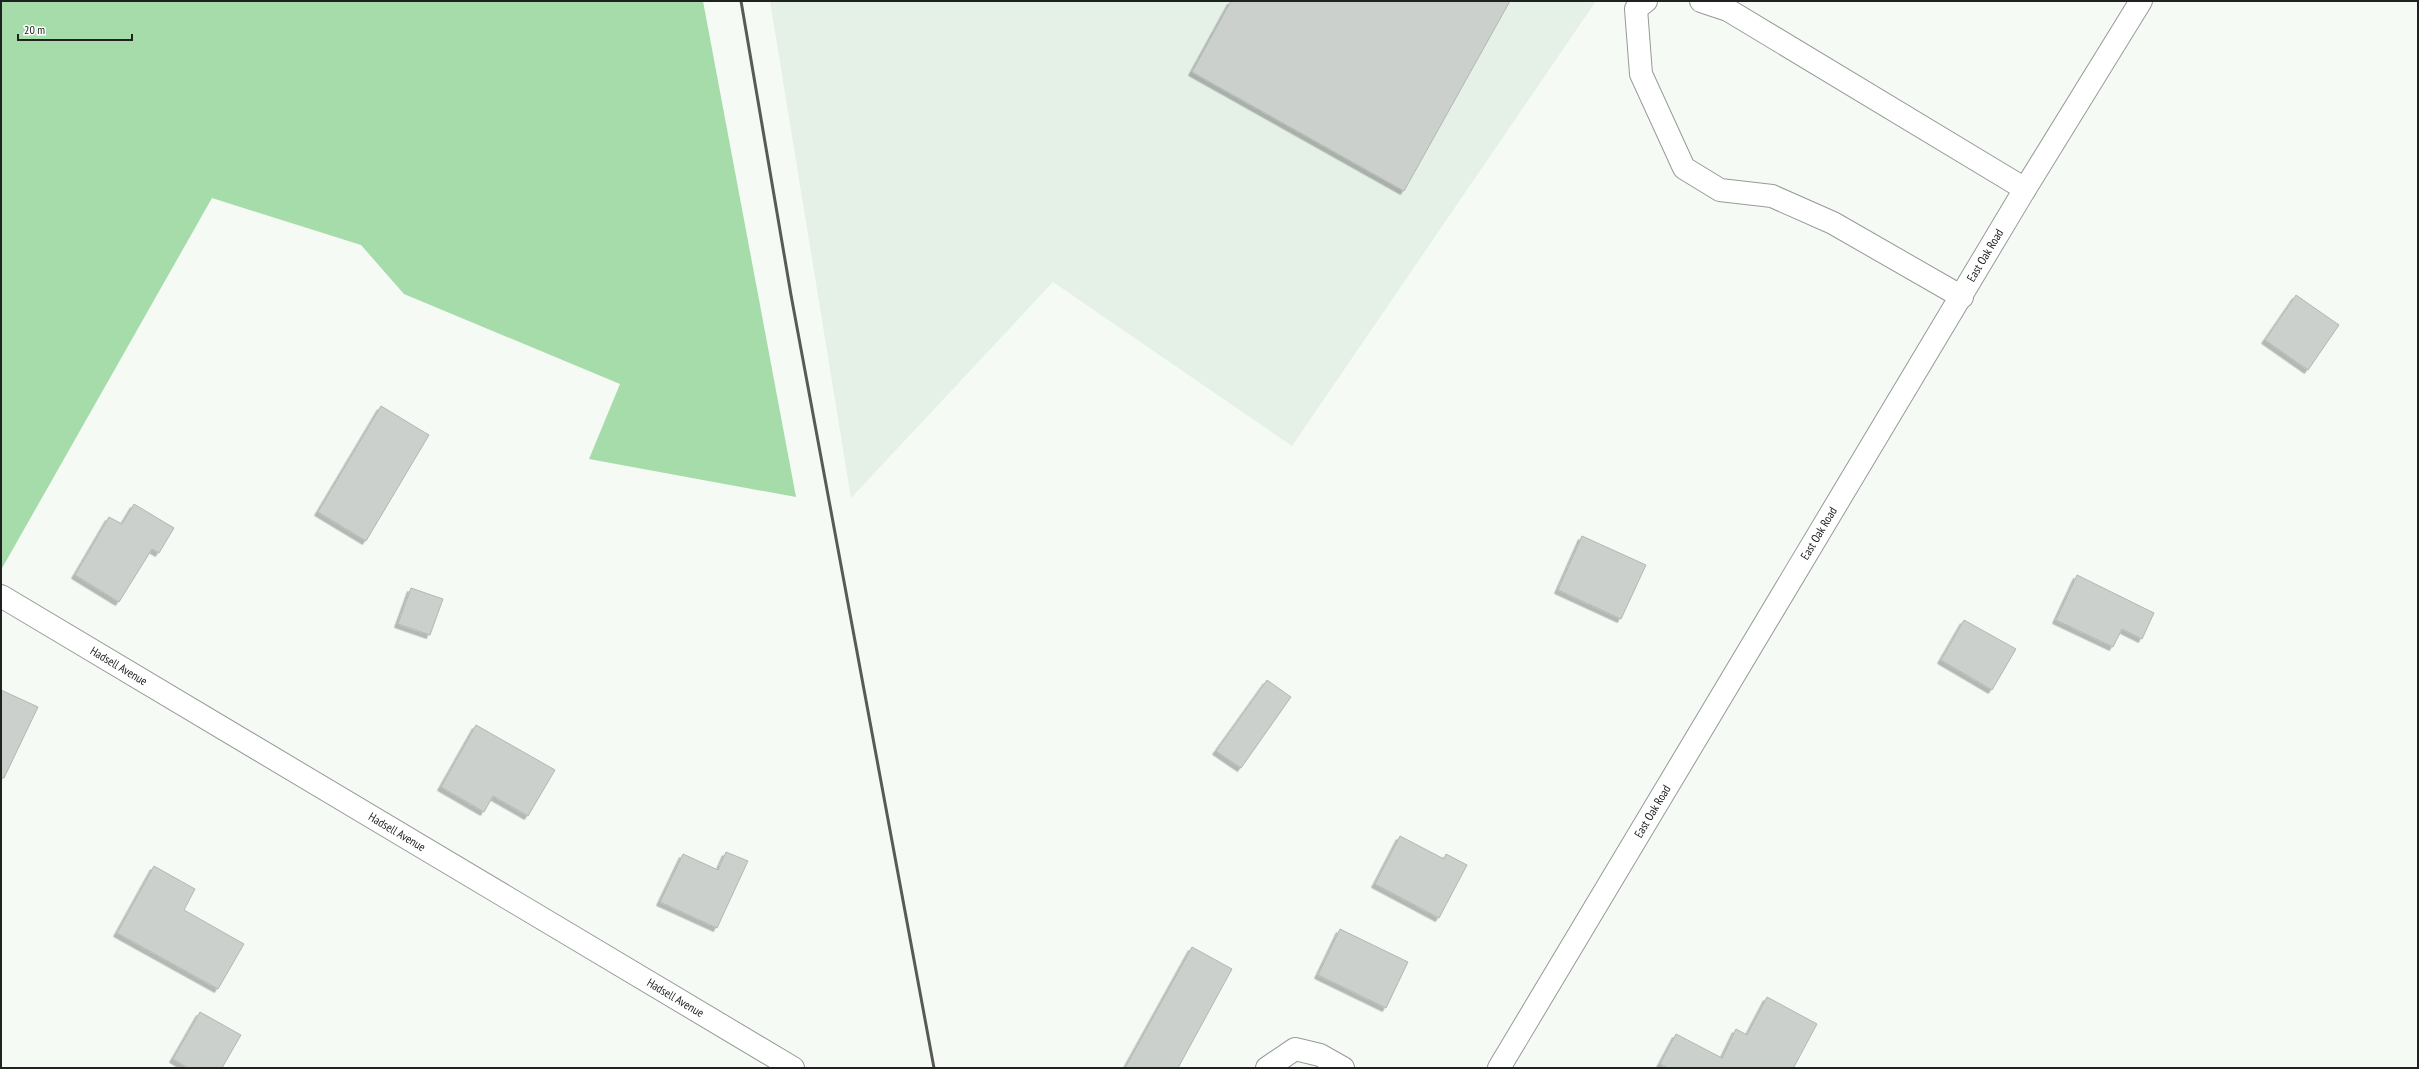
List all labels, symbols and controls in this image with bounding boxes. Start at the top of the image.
scale bar [18,16,132,42]
text: 20 m [24,22,45,37]
street label: East Oak Road [1963,226,2006,284]
street label: East Oak Road [1797,504,1840,562]
street label: Hadsell Avenue [88,643,150,688]
street label: East Oak Road [1631,782,1674,840]
street label: Hadsell Avenue [366,809,428,854]
street label: Hadsell Avenue [644,975,707,1020]

